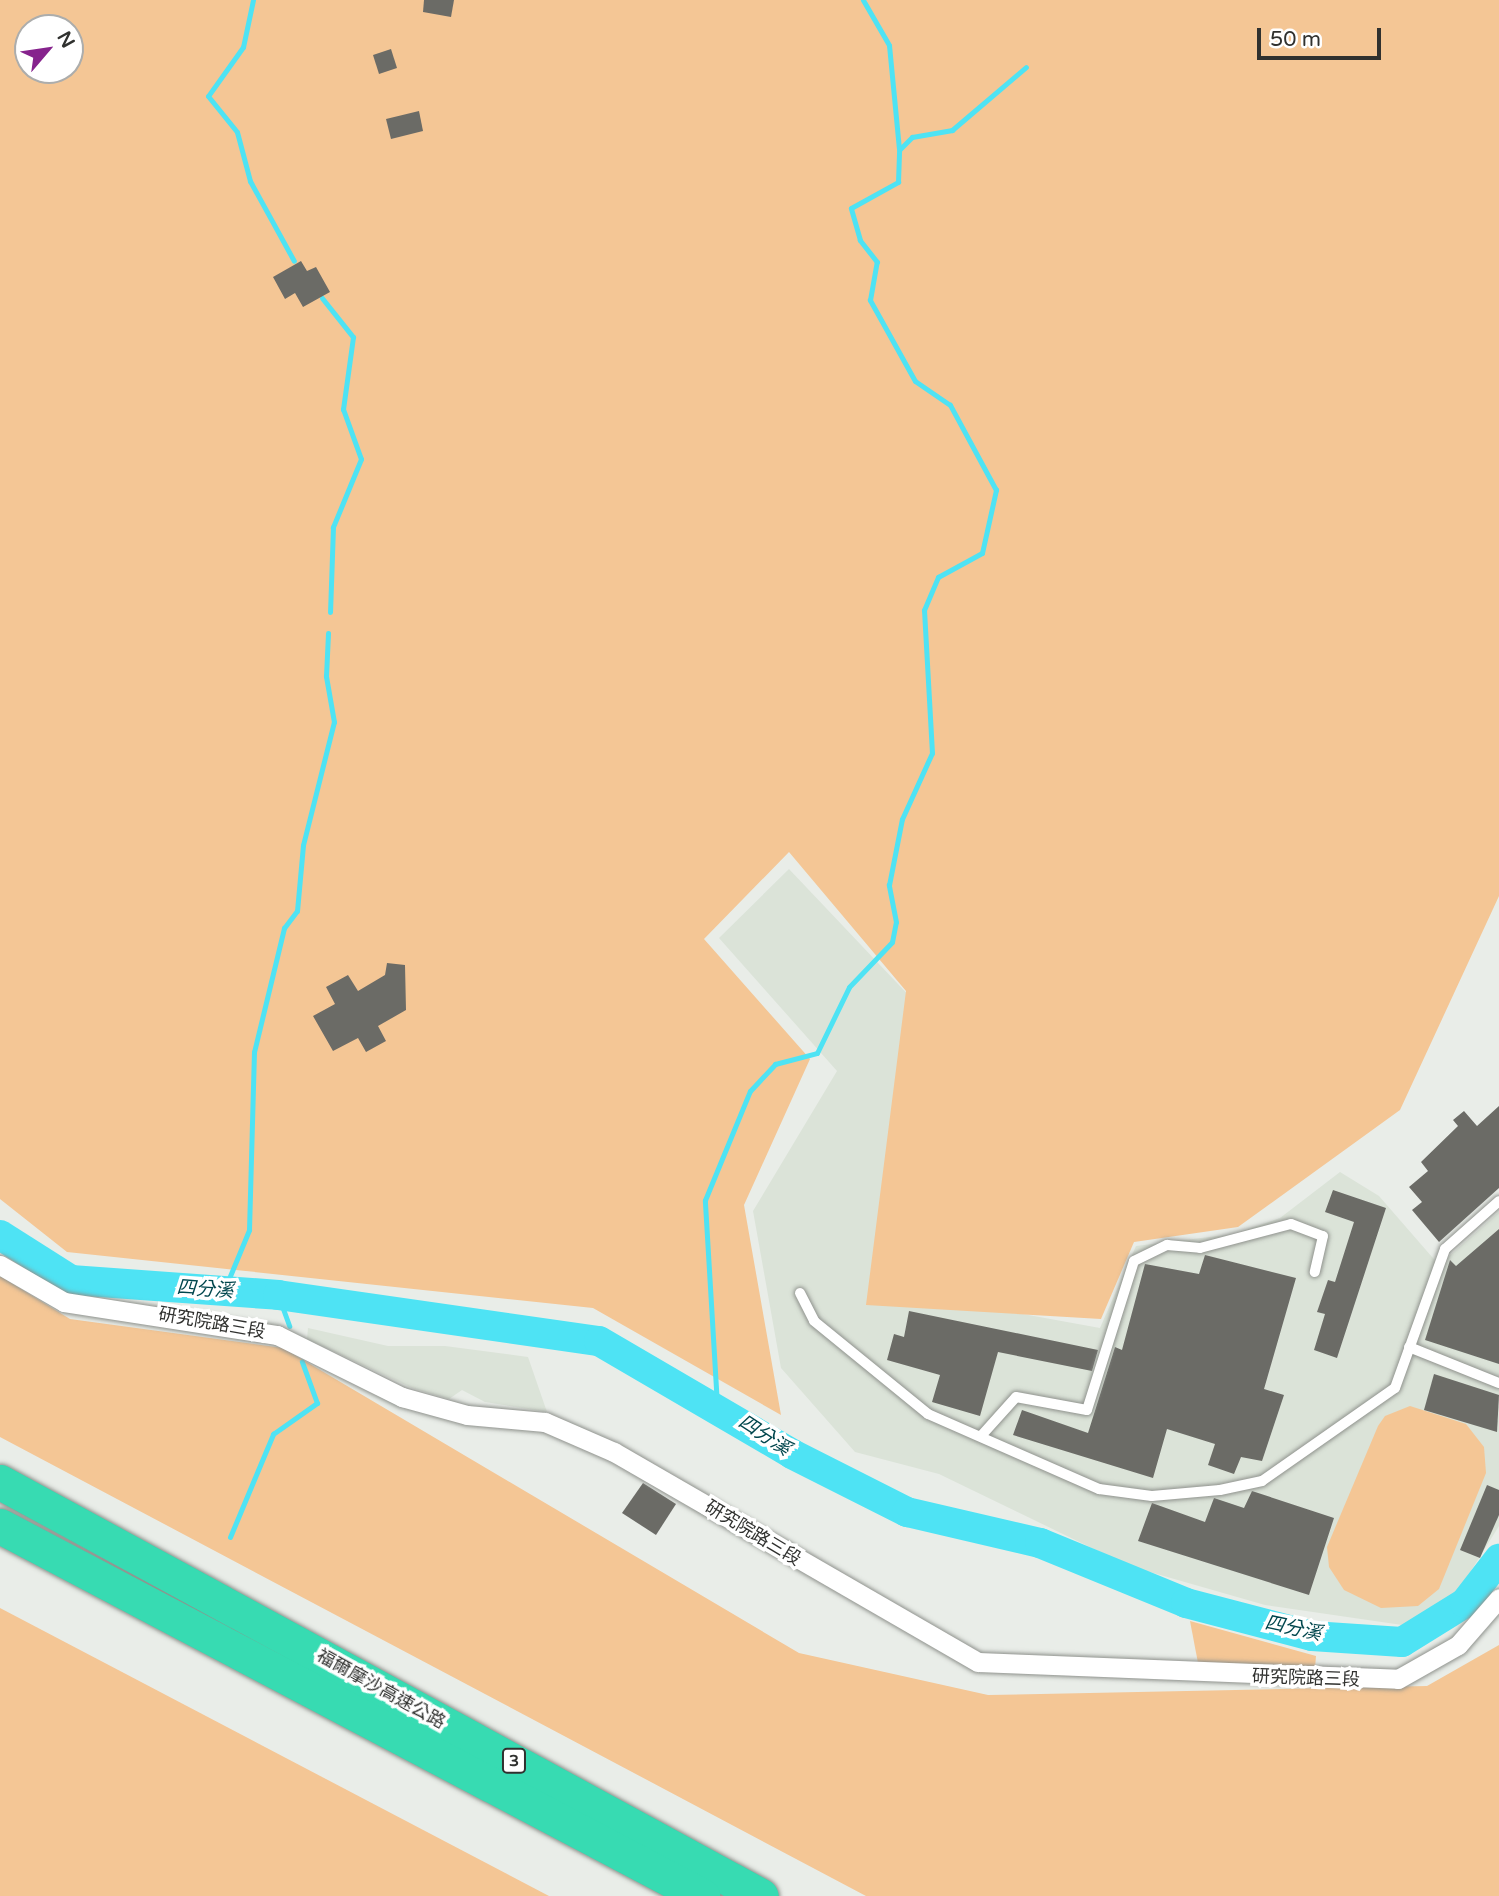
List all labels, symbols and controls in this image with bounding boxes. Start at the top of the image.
north arrow [14,14,84,84]
scale bar [1261,14,1385,58]
text: 50 m [1270,27,1321,52]
text: N [52,28,79,52]
water label: 四分溪 [176,1277,234,1303]
street label: 研究院路三段 [157,1303,267,1343]
water label: 四分溪 [734,1411,794,1461]
street label: 研究院路三段 [701,1496,805,1570]
water label: 四分溪 [1263,1612,1323,1646]
street label: 福爾摩沙高速公路 [313,1645,449,1733]
street label: 研究院路三段 [1252,1665,1360,1691]
road number: 3 [502,1749,526,1774]

